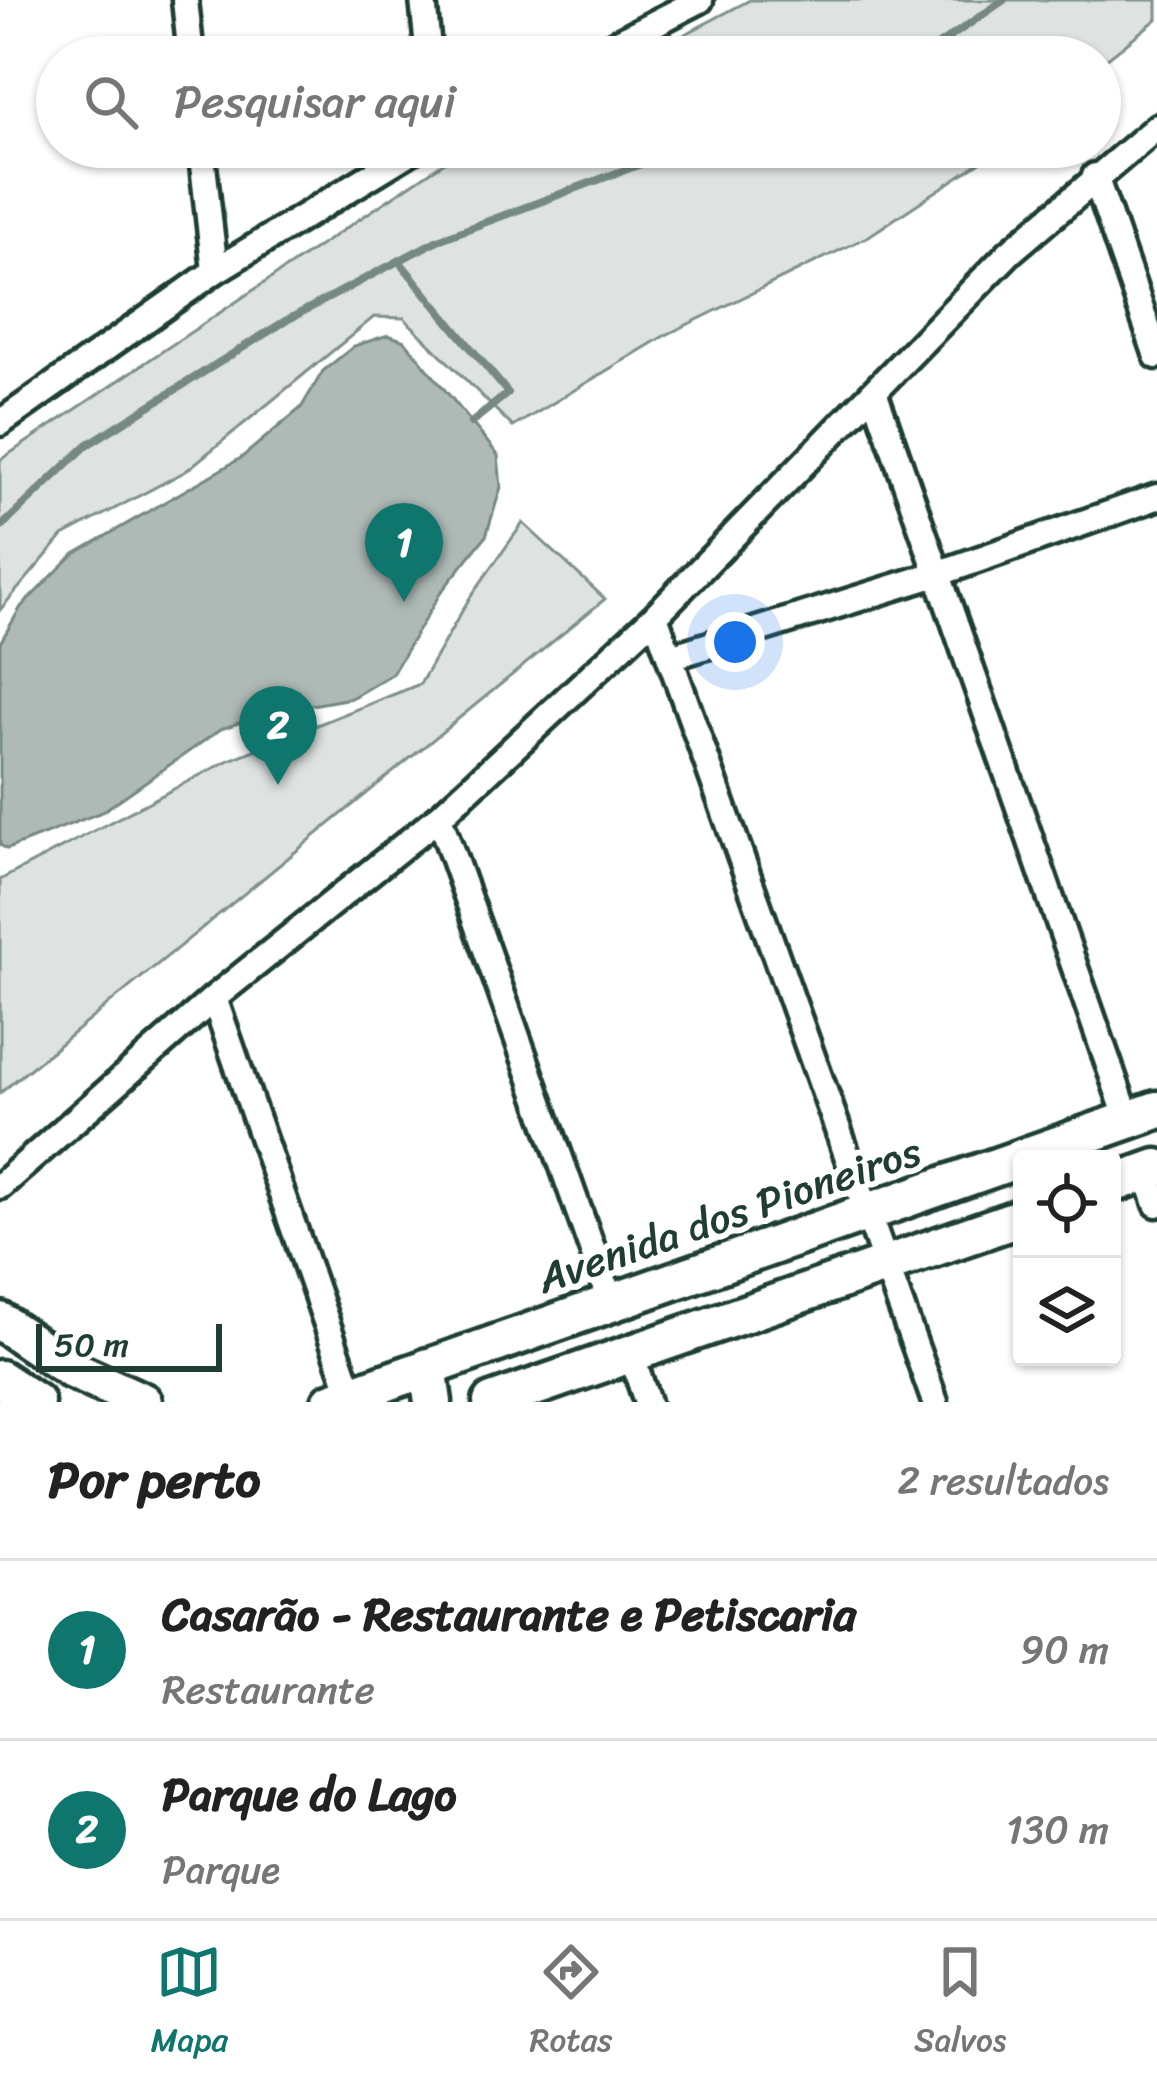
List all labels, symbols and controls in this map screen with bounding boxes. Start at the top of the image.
search box [36,36,1121,168]
text: Pesquisar aqui [174,62,456,142]
icon: search [78,69,144,135]
pin: 1 [365,503,443,602]
your location [705,612,765,672]
pin: 2 [239,686,317,785]
street label: Avenida dos Pioneiros [526,1114,932,1316]
map controls [1013,1150,1121,1366]
button: locate [1013,1150,1121,1258]
button: layers [1013,1258,1121,1366]
text: 50 m [54,1316,129,1374]
scale bar [36,1318,222,1371]
text: Por perto [48,1435,261,1525]
text: 2 resultados [897,1446,1109,1515]
text: Casarão - Restaurante e Petiscaria [162,1575,856,1655]
text: 1 [79,1615,95,1684]
text: 90 m [1020,1615,1109,1684]
text: Restaurante [162,1655,375,1724]
text: Parque do Lago [162,1755,456,1835]
text: 2 [76,1795,98,1864]
text: 130 m [1006,1795,1109,1864]
text: Parque [162,1835,280,1904]
tab: Mapa [151,1939,228,2069]
tab: Rotas [530,1939,613,2069]
tab: Salvos [914,1939,1006,2069]

